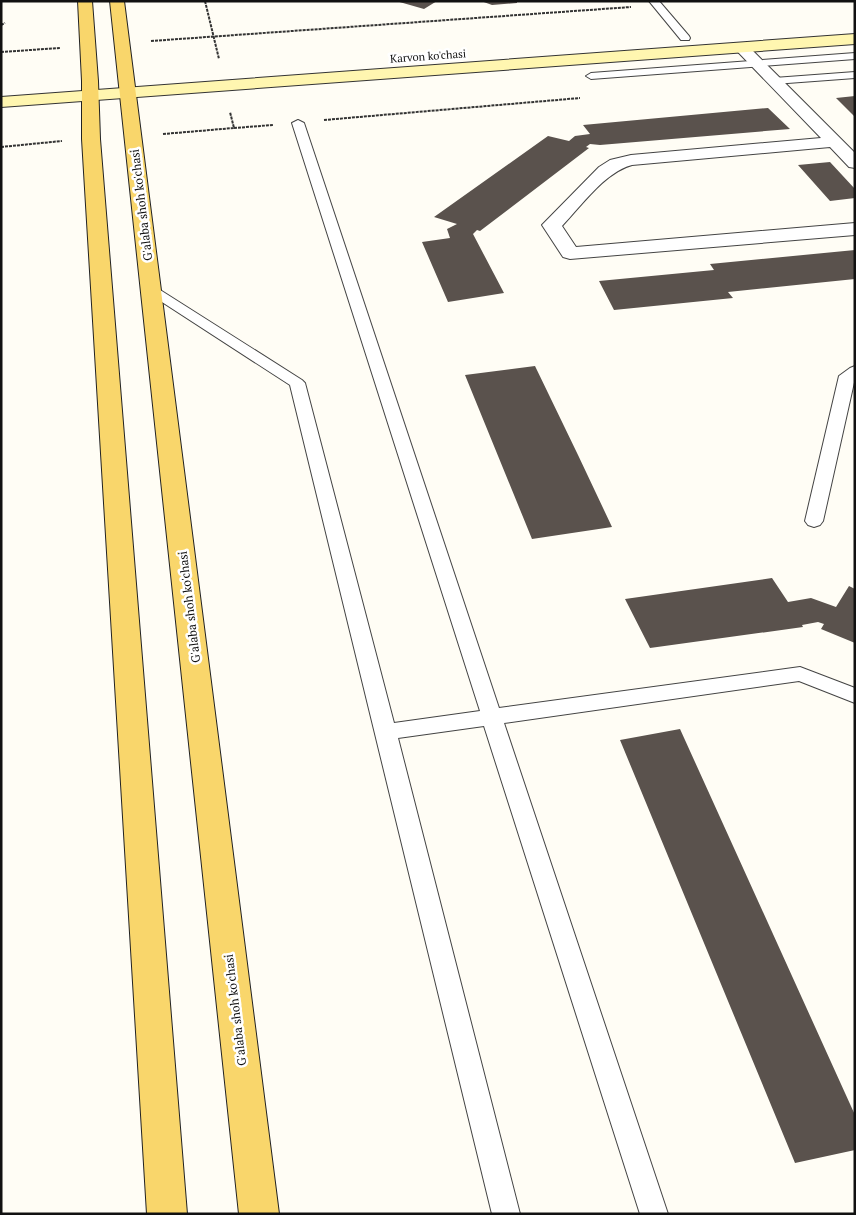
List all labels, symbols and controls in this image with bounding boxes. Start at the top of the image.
street label: Karvon ko'chasi [390,46,466,66]
street label: G'alaba shoh ko'chasi [127,148,155,262]
street label: G'alaba shoh ko'chasi [175,550,203,664]
street label: G'alaba shoh ko'chasi [221,953,249,1067]

